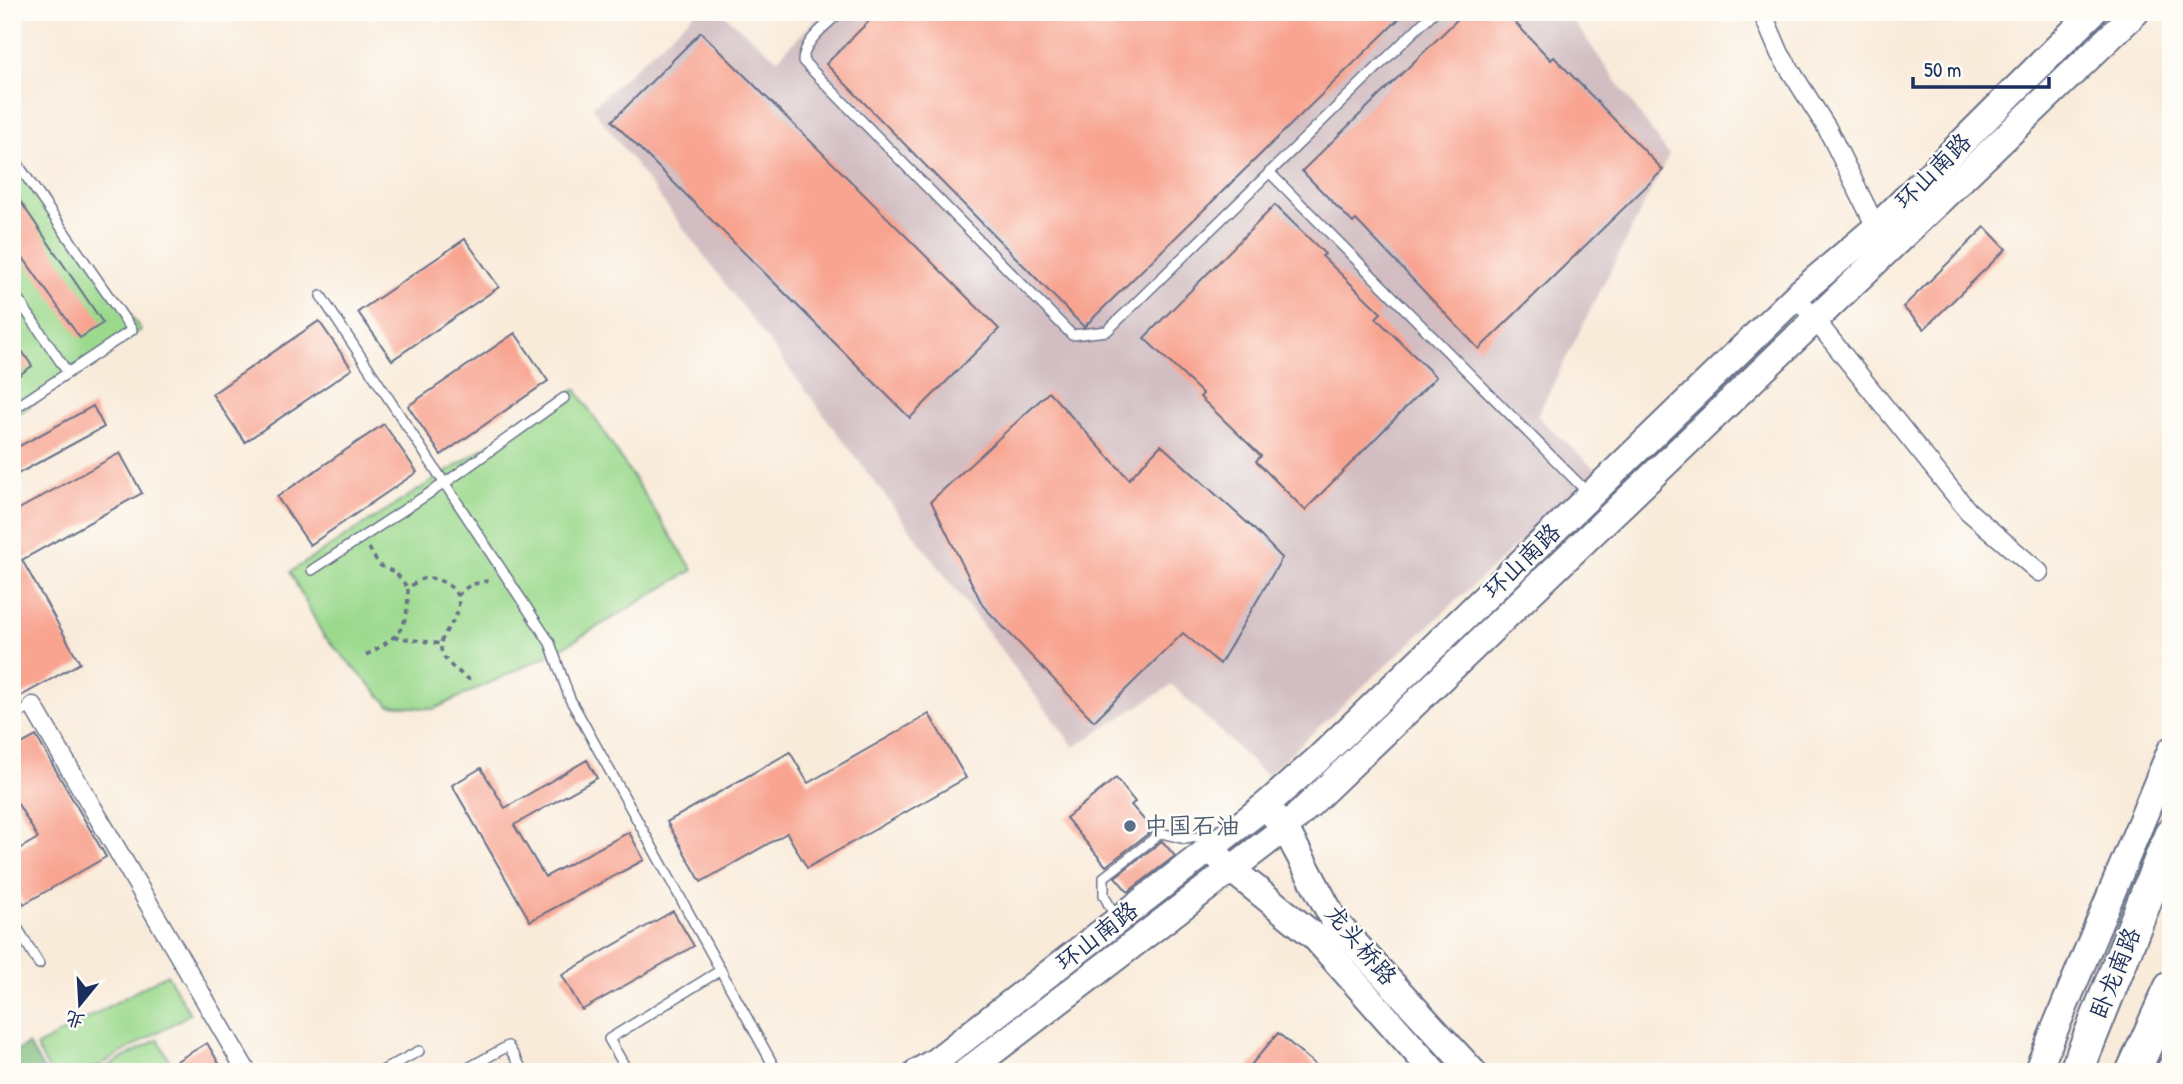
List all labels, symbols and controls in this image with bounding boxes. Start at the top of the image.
scale bar [1913,46,2050,90]
text: 50 m [1924,55,1961,84]
street label: 环山南路 [1887,125,1978,216]
street label: 环山南路 [1476,515,1567,605]
place label: 中国石油 [1144,809,1240,841]
marker: 中国石油 [1122,818,1138,834]
street label: 环山南路 [1049,893,1144,977]
street label: 龙头桥路 [1319,897,1405,991]
street label: 卧龙南路 [2081,922,2147,1023]
north arrow [46,968,116,1038]
text: 北 [62,1005,88,1035]

